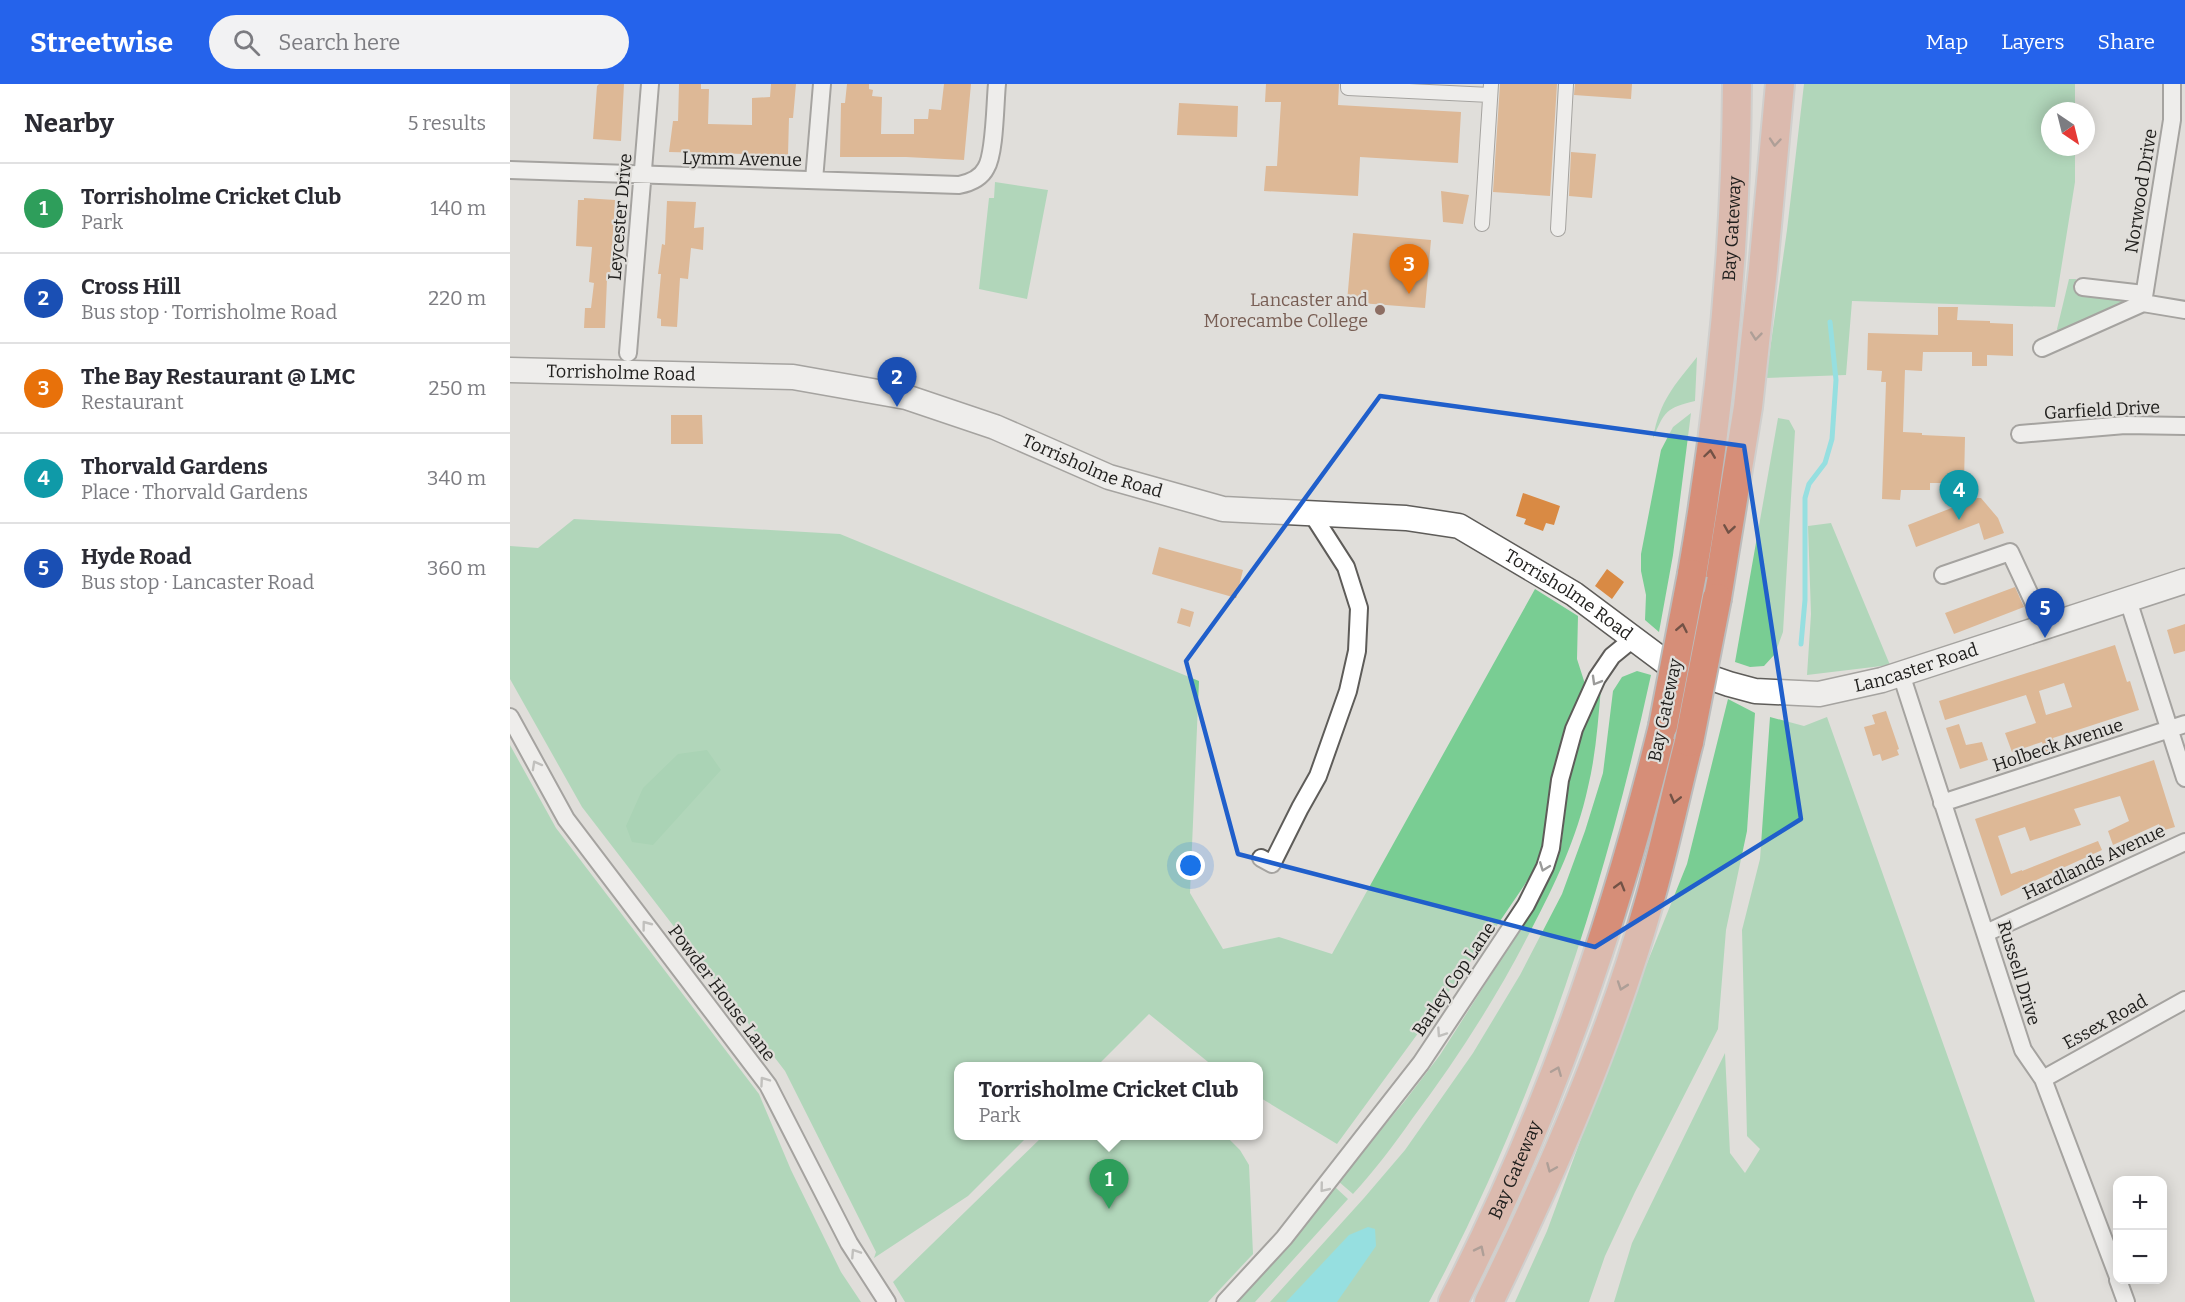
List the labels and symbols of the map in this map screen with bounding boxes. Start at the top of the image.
north arrow [2041,102,2095,156]
street label: Norwood Drive [2120,127,2162,255]
one-way arrow [1769,138,1782,147]
street label: Lymm Avenue [682,147,802,171]
street label: Leycester Drive [603,152,637,282]
street label: Bay Gateway [1718,175,1746,282]
pin: 3 [1390,244,1428,294]
place label: Lancaster and Morecambe College [1203,289,1368,332]
marker: Lancaster and Morecambe College [1373,303,1387,317]
one-way arrow [1750,332,1763,341]
pin: 2 [878,358,916,407]
street label: Torrisholme Road [546,360,696,386]
street label: Garfield Drive [2043,396,2161,424]
street label: Torrisholme Road [1019,429,1166,503]
one-way arrow [1703,449,1715,458]
pin: 4 [1940,470,1978,520]
one-way arrow [1723,524,1736,534]
street label: Torrisholme Road [1501,544,1637,645]
pin: 5 [2026,588,2065,638]
one-way arrow [1675,623,1688,633]
street label: Lancaster Road [1852,638,1981,697]
street label: Bay Gateway [1643,656,1687,764]
one-way arrow [1592,675,1603,685]
street label: Holbeck Avenue [1990,714,2126,776]
one-way arrow [532,760,543,771]
one-way arrow [1669,794,1682,804]
street label: Hardlands Avenue [2019,819,2169,905]
your location [1176,851,1205,880]
one-way arrow [1539,861,1551,872]
one-way arrow [1613,881,1625,892]
street label: Barley Cop Lane [1408,918,1500,1040]
street label: Russell Drive [1993,918,2045,1028]
one-way arrow [642,921,653,932]
street label: Powder House Lane [664,921,780,1065]
one-way arrow [1617,980,1629,991]
street label: Essex Road [2059,990,2151,1054]
one-way arrow [1438,1026,1449,1037]
one-way arrow [1550,1066,1562,1077]
one-way arrow [760,1076,771,1087]
street label: Bay Gateway [1484,1117,1546,1223]
pin: 1 [1090,1160,1128,1209]
one-way arrow [1546,1162,1558,1173]
one-way arrow [1320,1181,1331,1192]
one-way arrow [1472,1245,1484,1256]
one-way arrow [851,1249,863,1259]

